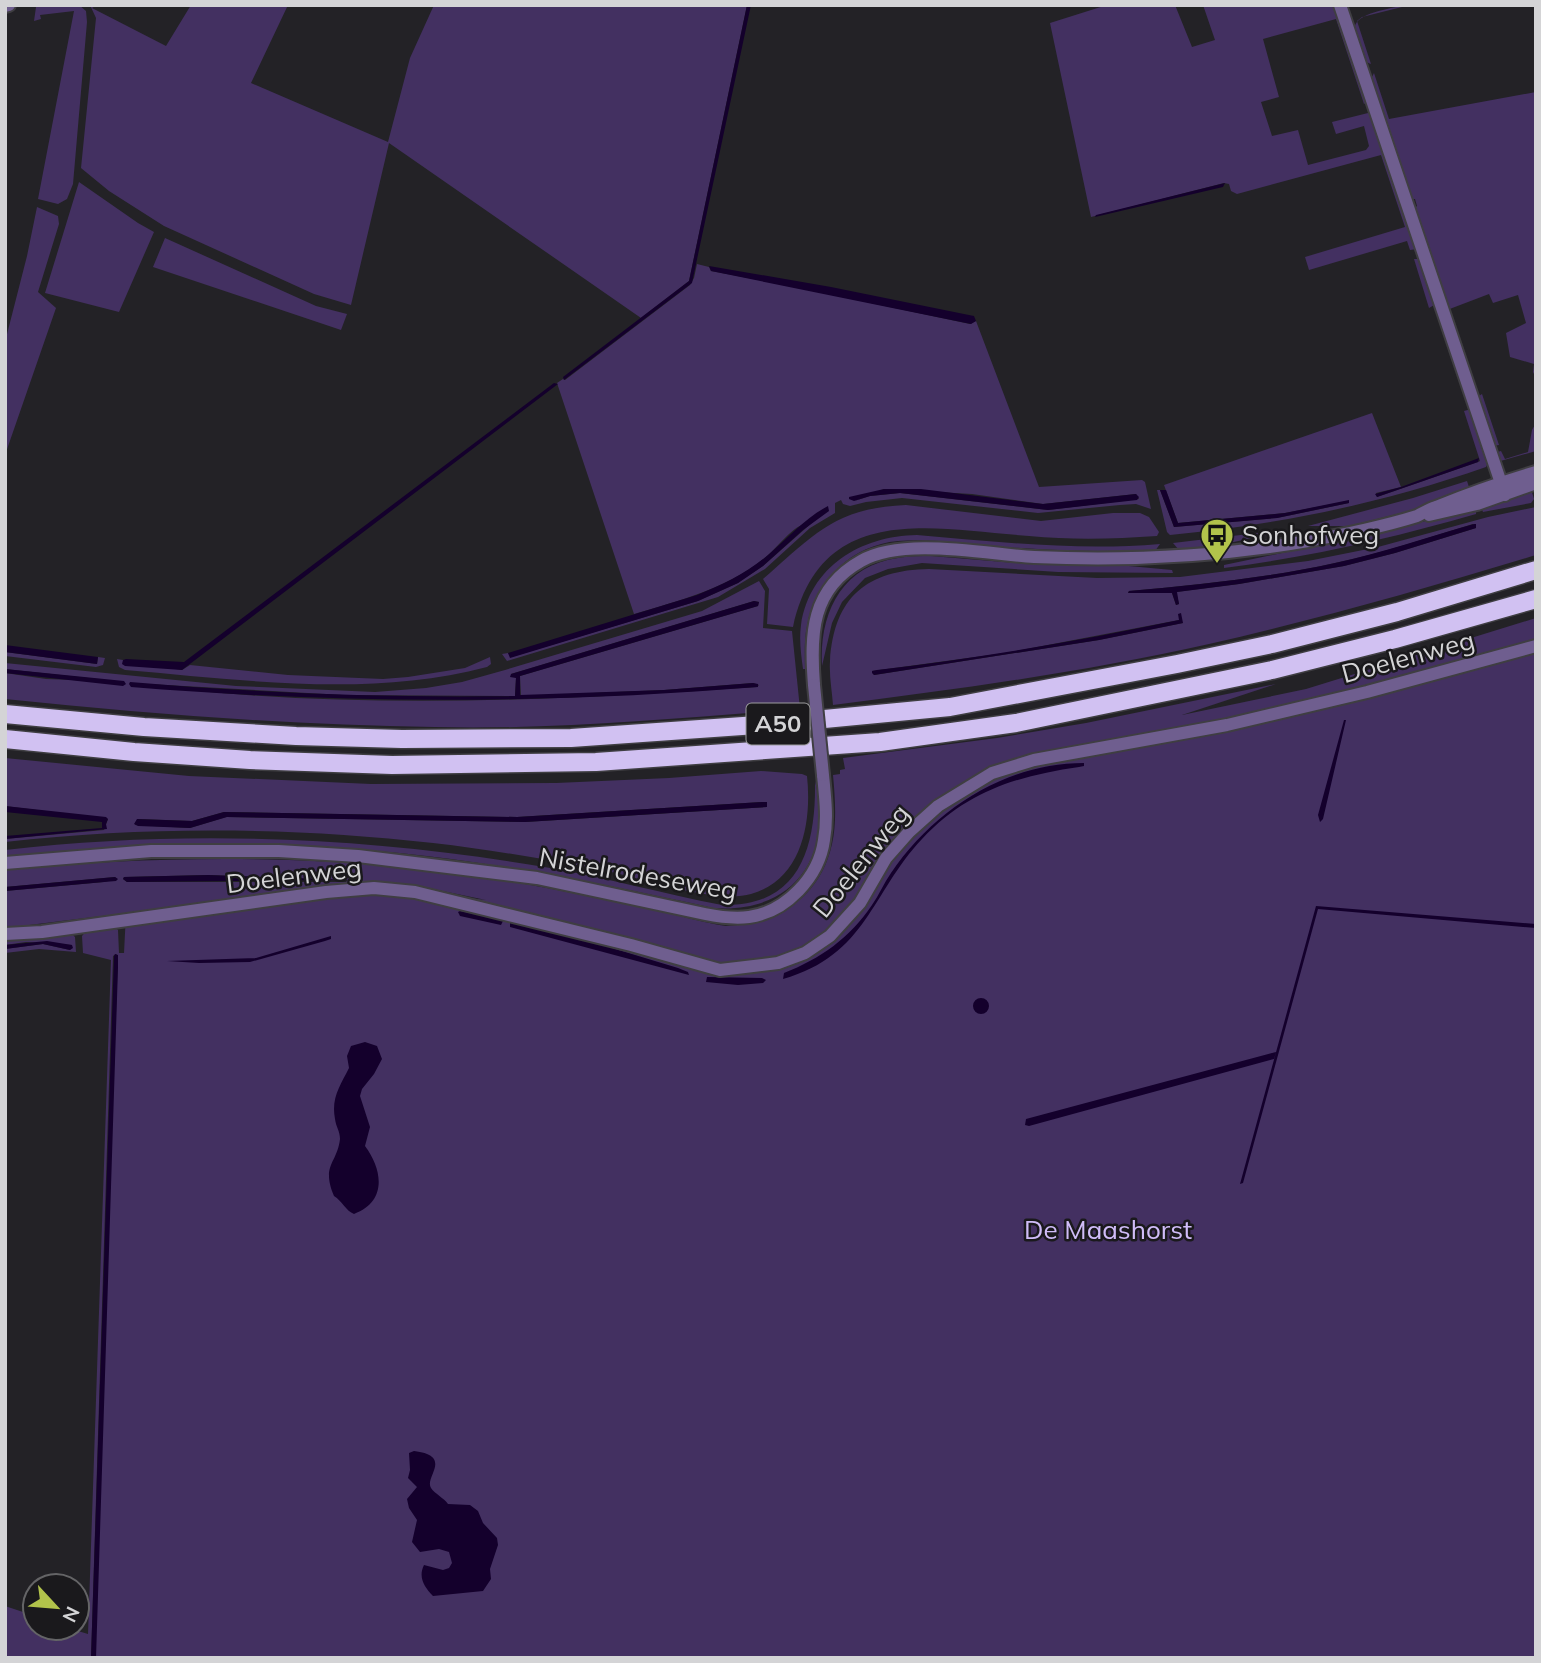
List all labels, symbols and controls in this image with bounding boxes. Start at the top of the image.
bus stop icon: Sonhofweg [1198,516,1236,565]
place label: Sonhofweg [1242,518,1379,551]
street label: Doelenweg [1338,623,1478,690]
road number: A50 [746,704,810,744]
street label: Doelenweg [805,797,916,924]
street label: Nistelrodeseweg [536,840,740,907]
street label: Doelenweg [224,851,363,900]
park label: De Maashorst [1024,1213,1192,1246]
north arrow [21,1572,91,1642]
text: N [57,1603,85,1626]

